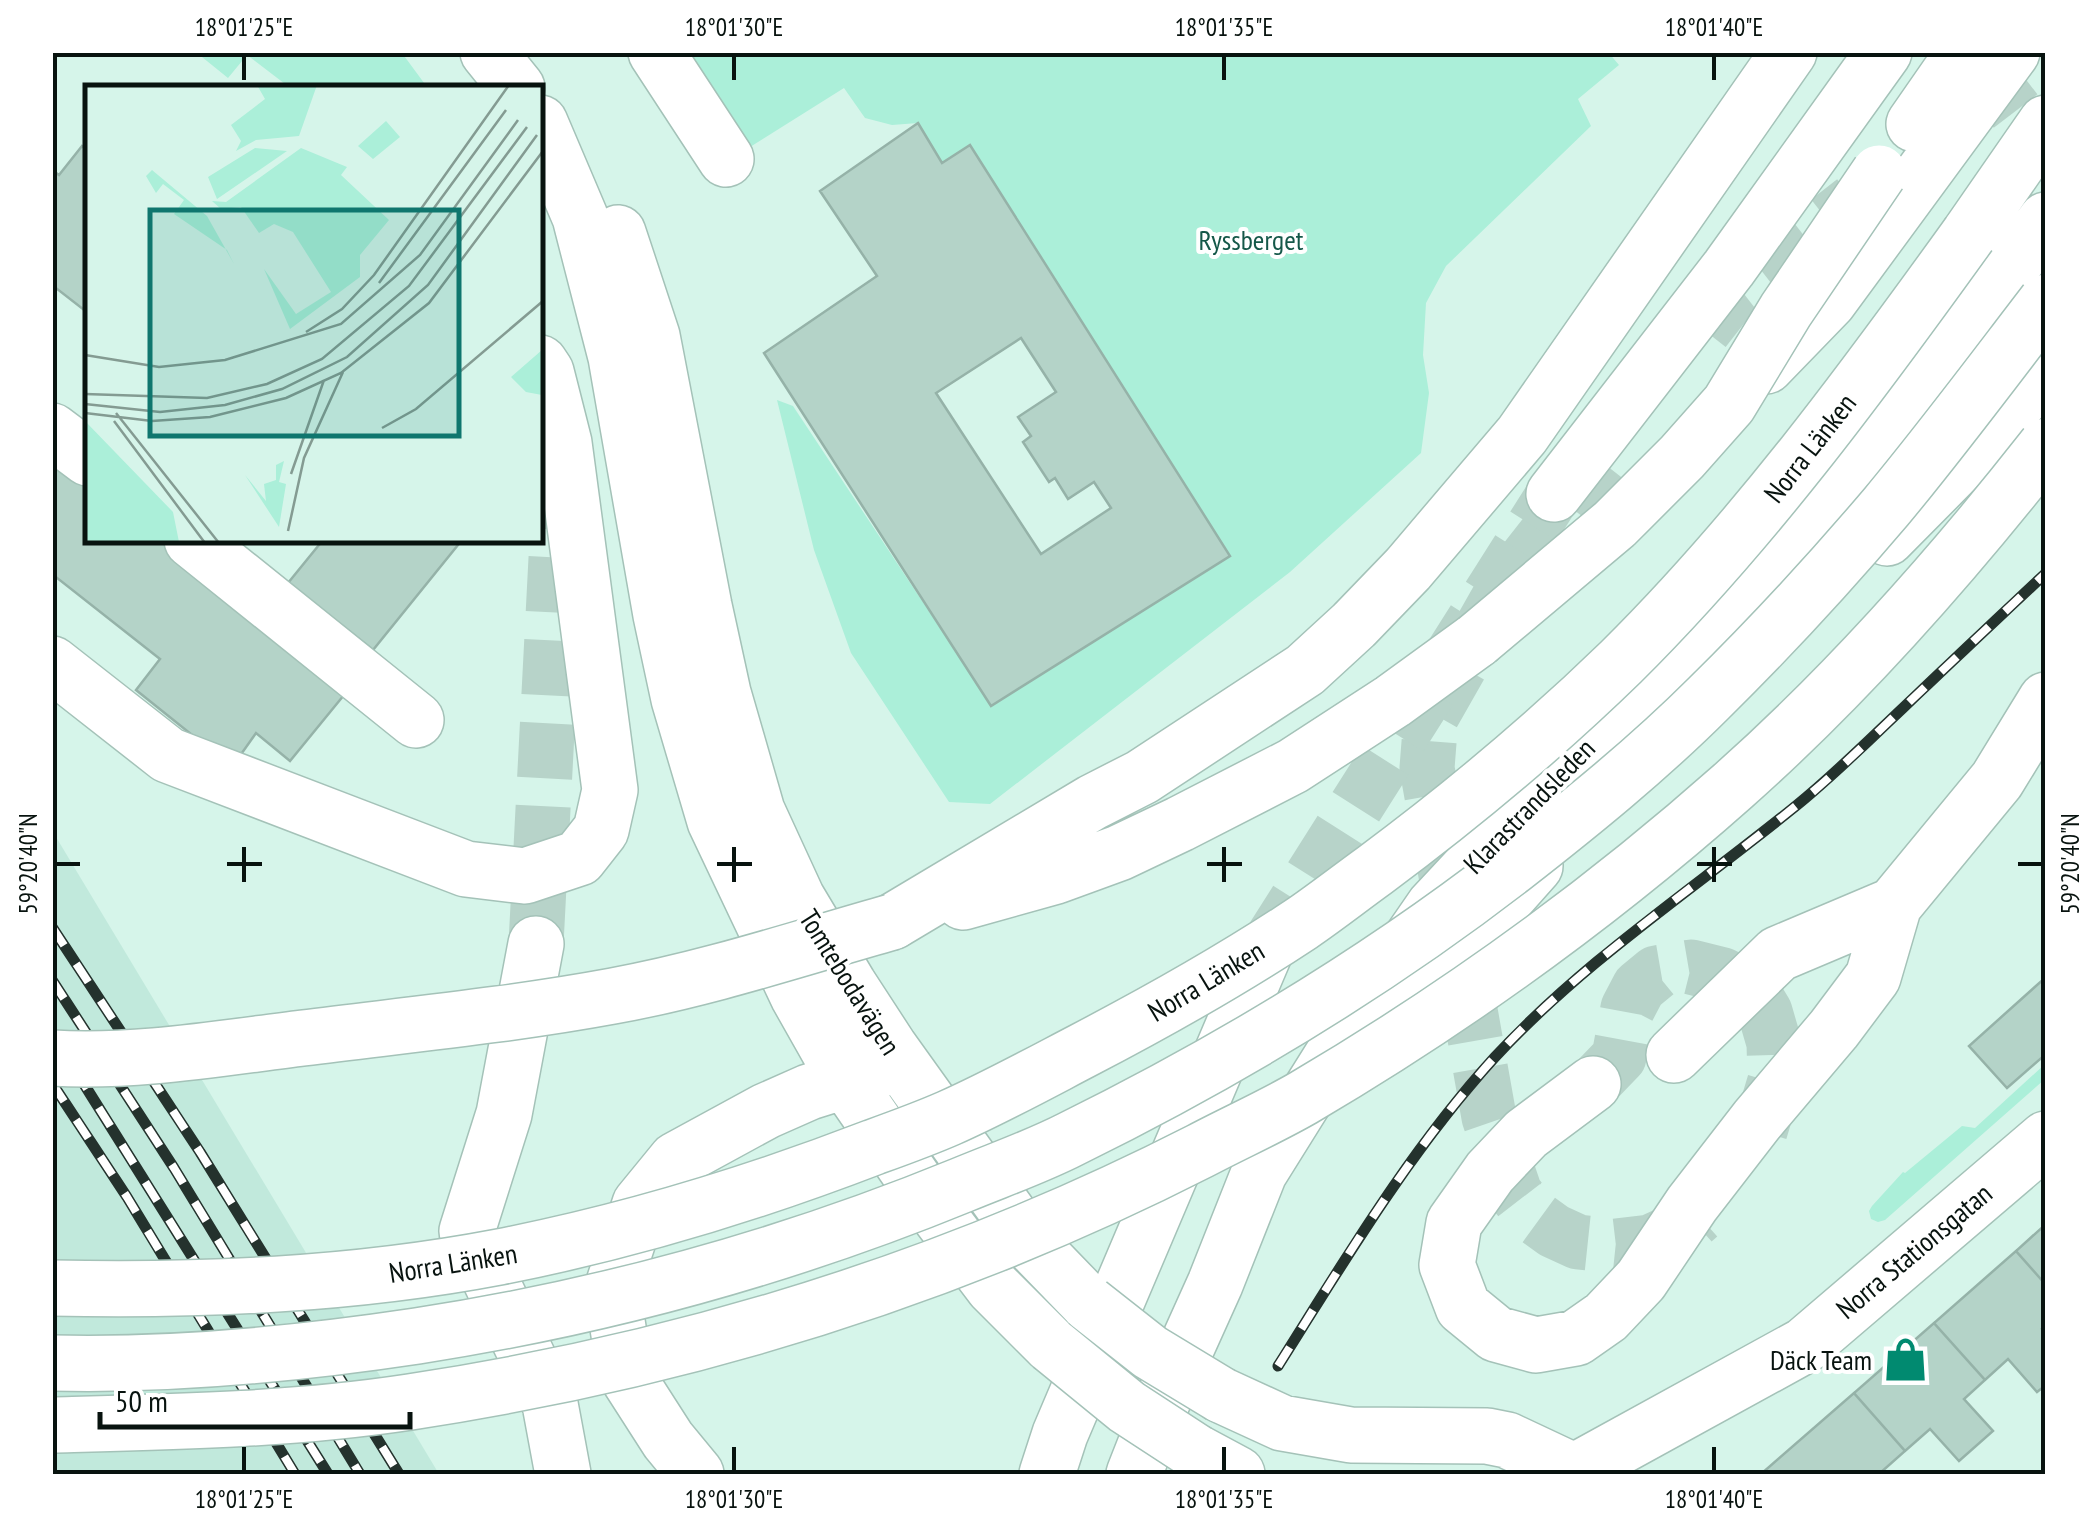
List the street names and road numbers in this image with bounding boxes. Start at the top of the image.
street label: Norra Länken [1755,385,1864,510]
street label: Klarastrandsleden [1455,730,1603,881]
street label: Tomtebodavägen [791,902,910,1061]
street label: Norra Länken [1141,931,1271,1030]
street label: Norra Stationsgatan [1828,1175,1999,1327]
street label: Norra Länken [386,1234,520,1291]

